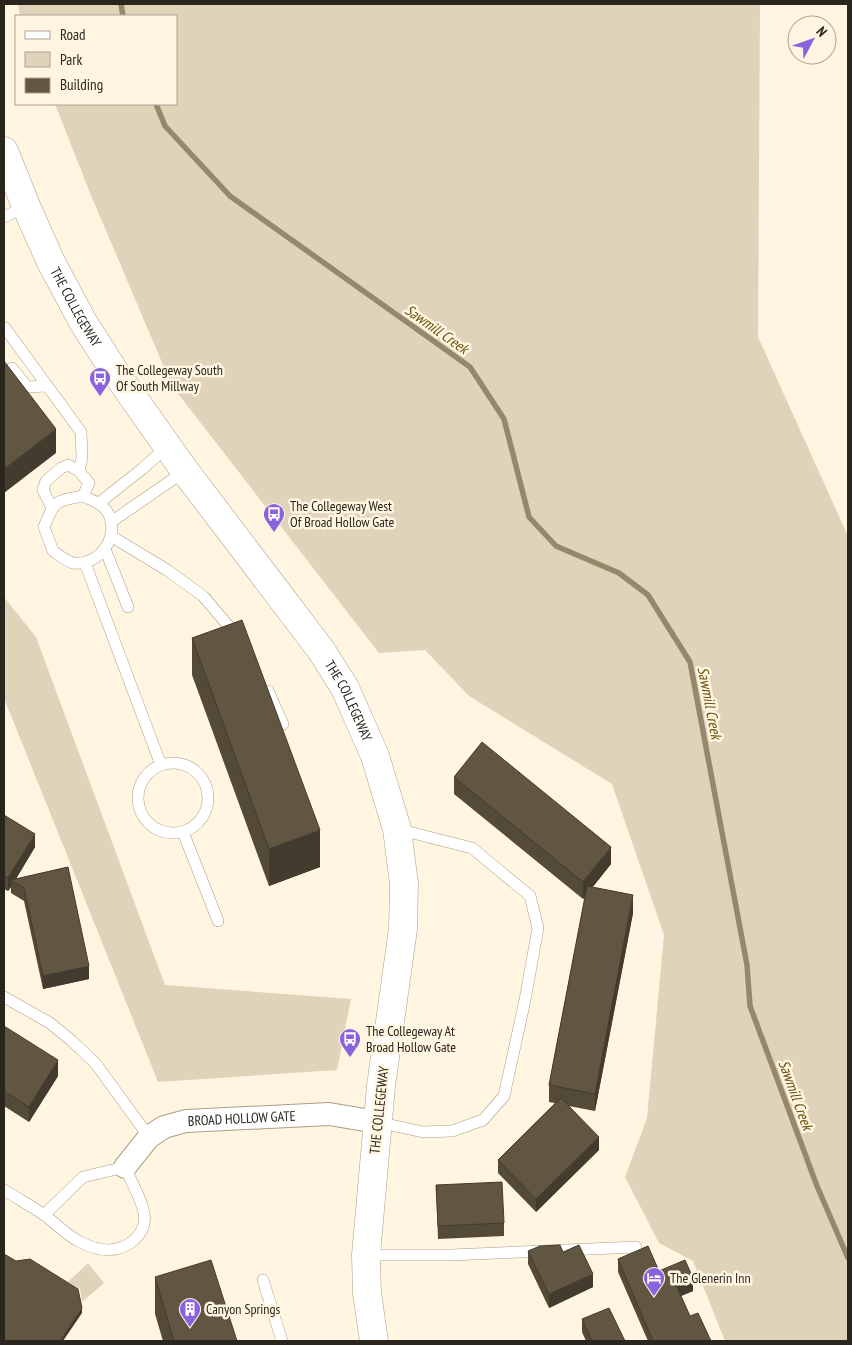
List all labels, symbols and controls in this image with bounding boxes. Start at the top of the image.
legend [15,15,178,105]
north arrow [787,15,837,65]
text: N [813,23,831,40]
text: Road [60,25,86,44]
text: Park [60,50,82,69]
text: Building [60,75,103,94]
street label: THE COLLEGEWAY [46,264,106,351]
water label: Sawmill Creek [402,300,474,359]
place label: The Collegeway South Of South Millway [116,361,223,395]
bus stop icon: The Collegeway South Of South Millway [88,366,112,397]
place label: The Collegeway West Of Broad Hollow Gate [290,497,395,531]
bus stop icon: The Collegeway West Of Broad Hollow Gate [262,502,286,533]
street label: THE COLLEGEWAY [321,657,377,745]
water label: Sawmill Creek [694,665,727,743]
place label: The Collegeway At Broad Hollow Gate [366,1022,456,1056]
bus stop icon: The Collegeway At Broad Hollow Gate [338,1027,362,1058]
water label: Sawmill Creek [775,1057,818,1135]
street label: THE COLLEGEWAY [365,1065,393,1155]
street label: BROAD HOLLOW GATE [187,1107,296,1130]
hotel icon: The Glenerin Inn [642,1266,666,1297]
place label: The Glenerin Inn [670,1269,751,1287]
building icon: Canyon Springs [178,1297,202,1328]
place label: Canyon Springs [206,1300,281,1318]

